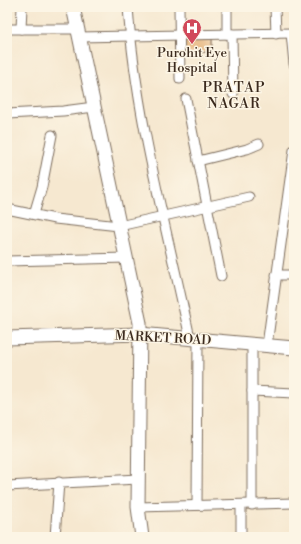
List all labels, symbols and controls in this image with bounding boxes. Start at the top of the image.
hospital icon: Purohit Eye Hospital [181,17,203,45]
place label: Purohit Eye Hospital [157,45,227,76]
district label: PRATAP NAGAR [203,79,265,113]
street label: MARKET ROAD [114,327,212,349]

